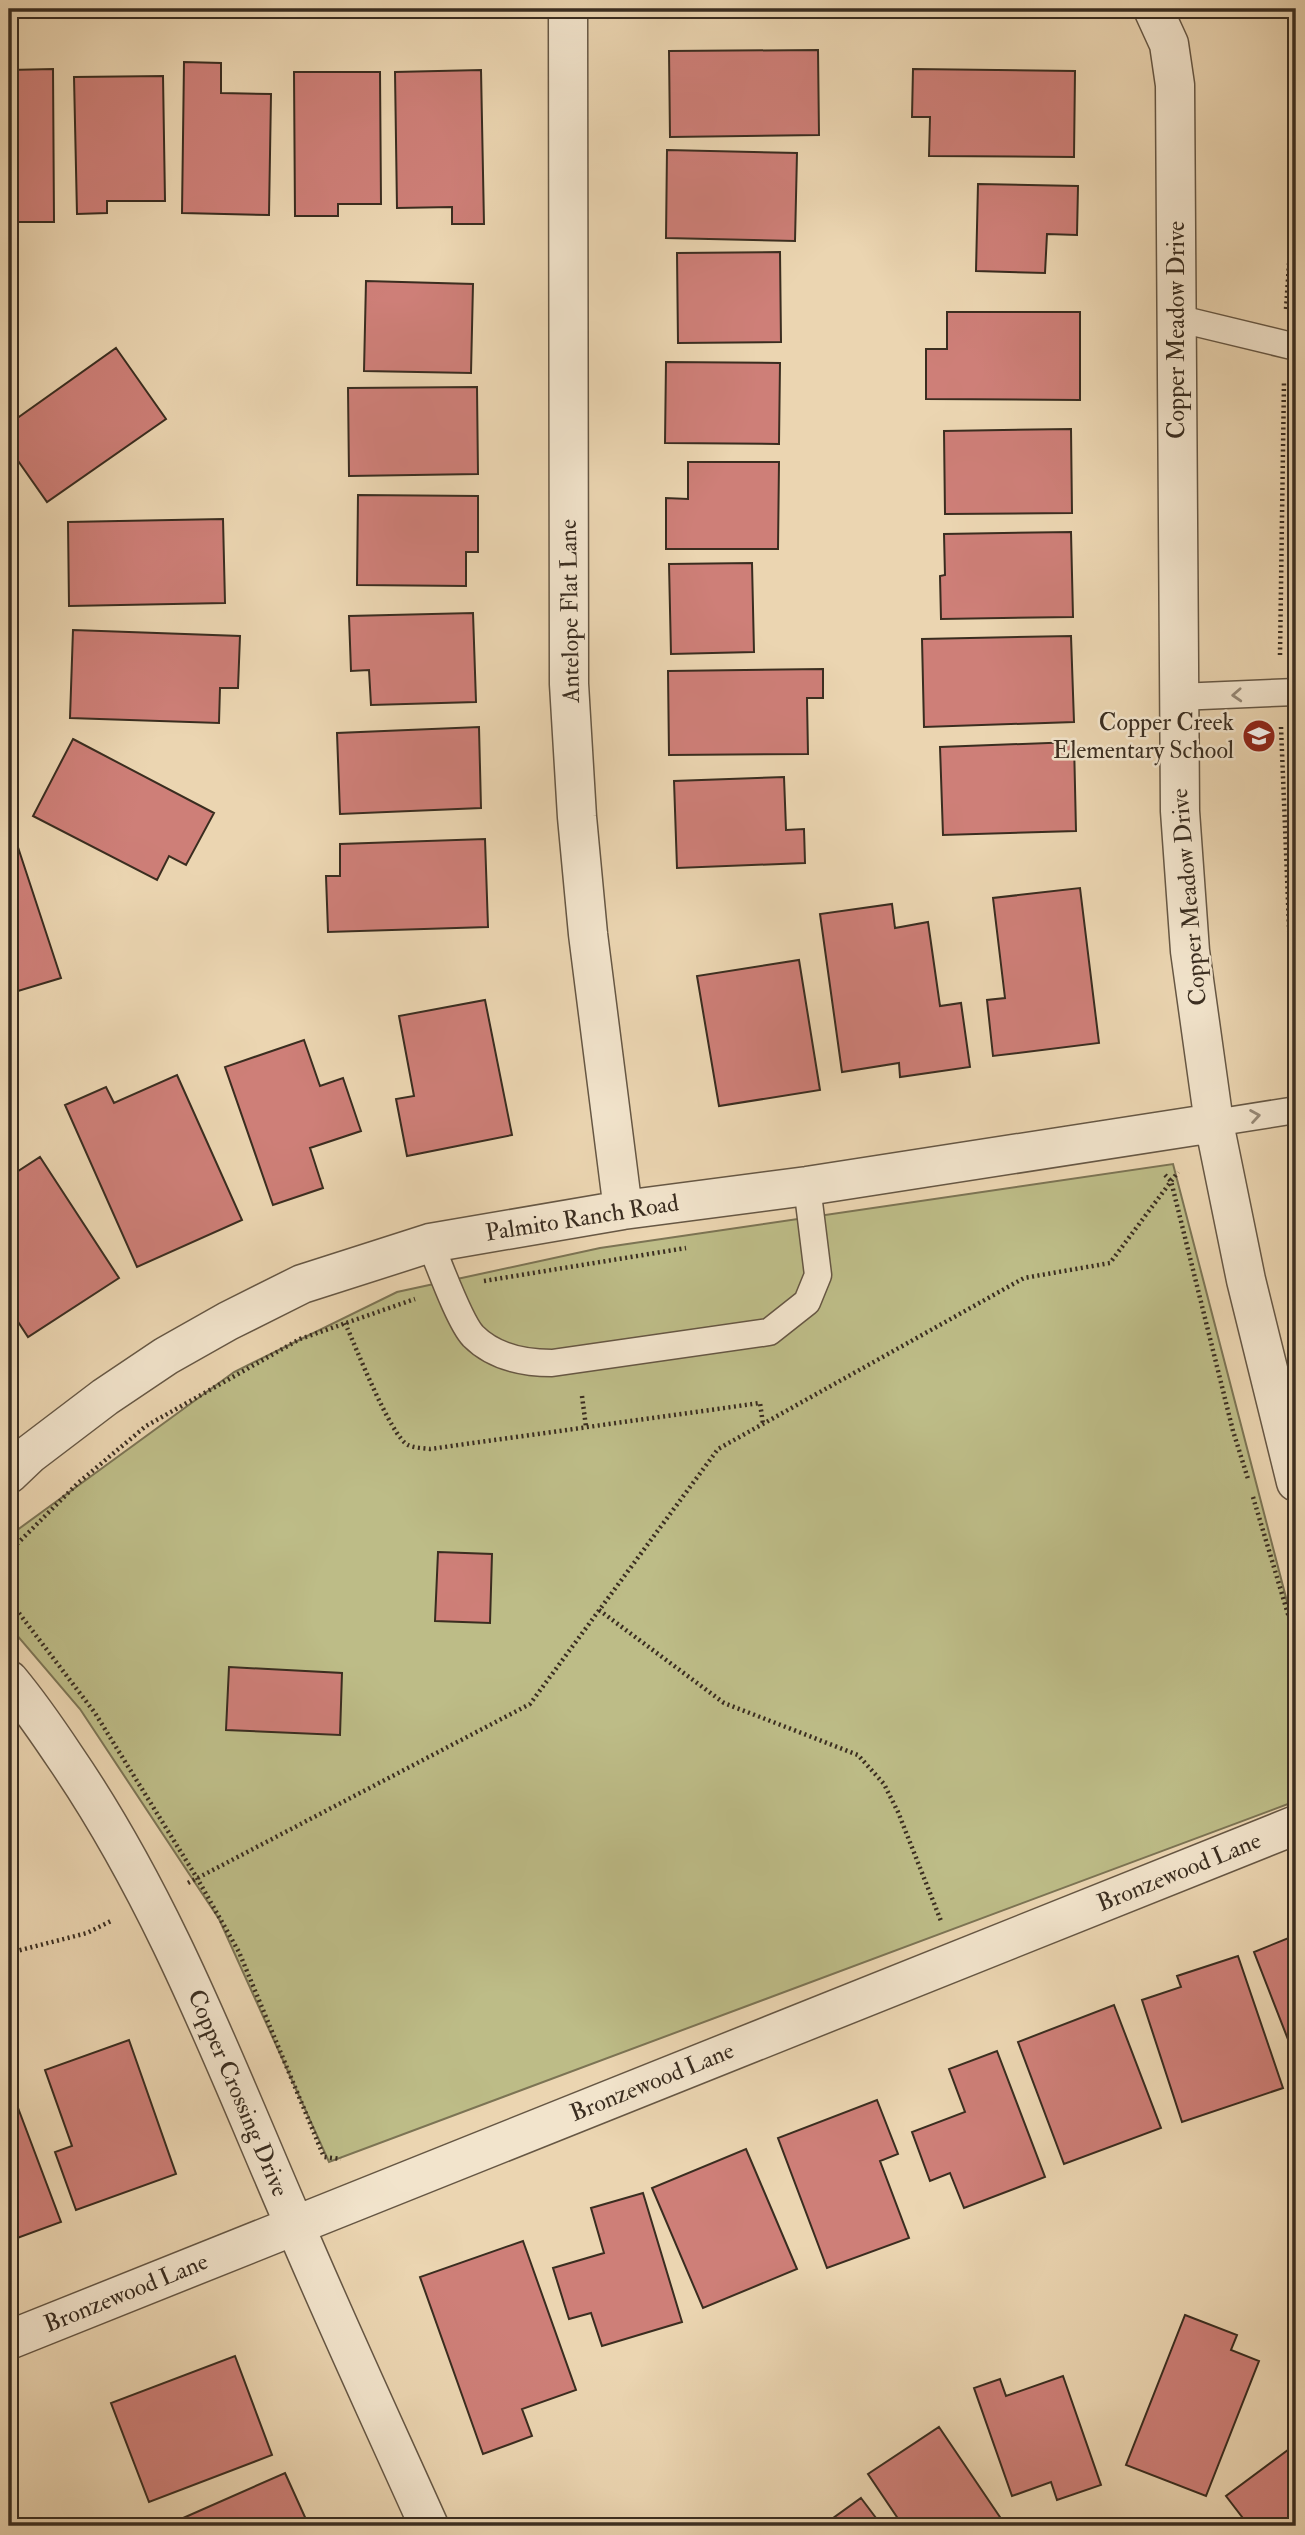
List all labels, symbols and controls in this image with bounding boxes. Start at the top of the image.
street label: Copper Meadow Drive [1161,221,1192,439]
street label: Antelope Flat Lane [553,519,587,704]
one-way arrow [1232,687,1243,702]
place label: Copper Creek Elementary School [1053,707,1235,766]
school or university icon: Copper Creek Elementary School [1240,717,1278,755]
street label: Copper Meadow Drive [1164,787,1214,1007]
one-way arrow [1249,1109,1261,1124]
street label: Palmito Ranch Road [483,1187,681,1249]
street label: Bronzewood Lane [1092,1825,1266,1919]
street label: Copper Crossing Drive [180,1985,296,2201]
street label: Bronzewood Lane [565,2035,739,2129]
street label: Bronzewood Lane [39,2246,213,2340]

